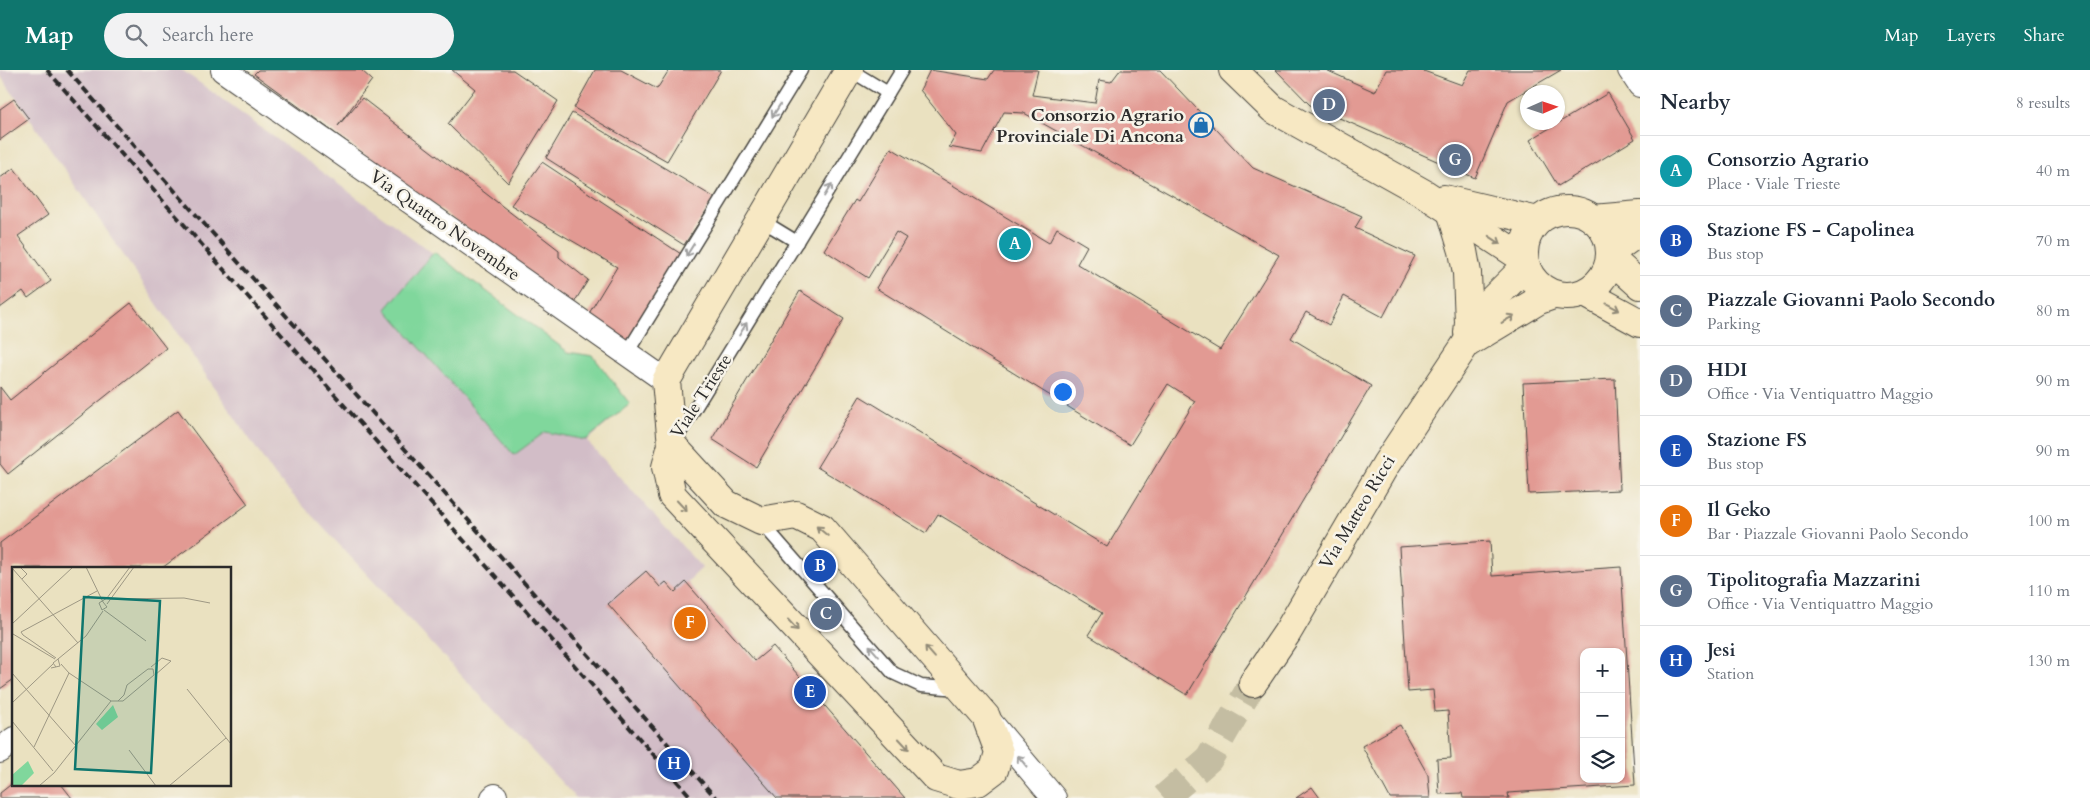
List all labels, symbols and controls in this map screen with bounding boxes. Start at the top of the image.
search box [104,13,454,58]
text: Map [25,19,74,52]
icon: search [122,21,150,49]
text: Search here [162,22,254,48]
text: Map [1884,23,1919,48]
text: Layers [1947,23,1996,48]
text: Share [2024,23,2065,48]
north arrow [1520,85,1565,130]
pin: D [1313,86,1345,124]
text: Nearby [1660,88,1731,117]
text: 8 results [2016,92,2070,114]
place label: Consorzio Agrario Provinciale Di Ancona [996,103,1184,149]
one-way arrow [770,104,780,118]
shop icon: Consorzio Agrario Provinciale Di Ancona [1188,112,1214,138]
pin: G [1439,141,1471,179]
text: Consorzio Agrario [1707,147,1869,173]
text: A [1670,160,1682,182]
text: 40 m [2036,160,2070,182]
street label: Via Quattro Novembre [364,164,525,287]
text: Place · Viale Trieste [1707,173,1840,195]
one-way arrow [823,184,833,198]
text: Stazione FS - Capolinea [1707,217,1915,243]
pin: A [999,225,1031,263]
text: B [1670,230,1682,252]
text: 70 m [2036,230,2070,252]
one-way arrow [1487,235,1501,245]
one-way arrow [685,242,695,256]
text: Bus stop [1707,243,1764,265]
text: Piazzale Giovanni Paolo Secondo [1707,287,1995,313]
text: C [1670,300,1682,322]
text: 80 m [2036,300,2070,322]
one-way arrow [1605,303,1620,312]
text: Parking [1707,313,1760,335]
one-way arrow [1501,314,1515,324]
one-way arrow [739,323,749,337]
street label: Viale Trieste [665,349,738,444]
text: HDI [1707,357,1747,383]
text: D [1669,370,1683,392]
text: 90 m [2036,370,2070,392]
your location [1050,379,1076,405]
text: Office · Via Ventiquattro Maggio [1707,383,1933,405]
text: Stazione FS [1707,427,1807,453]
text: E [1671,440,1681,462]
text: 90 m [2036,440,2070,462]
street label: Via Matteo Ricci [1314,451,1401,574]
text: Bus stop [1707,453,1764,475]
text: Il Geko [1707,497,1771,523]
one-way arrow [676,500,688,513]
text: F [1671,510,1681,532]
text: 100 m [2028,510,2070,532]
text: Bar · Piazzale Giovanni Paolo Secondo [1707,523,1968,545]
one-way arrow [816,525,829,536]
pin: B [804,547,836,585]
inset map [12,567,231,786]
text: Tipolitografia Mazzarini [1707,567,1921,593]
text: G [1669,580,1683,602]
text: 110 m [2028,580,2070,602]
text: Office · Via Ventiquattro Maggio [1707,593,1933,615]
pin: C [810,595,842,633]
pin: F [674,604,706,642]
one-way arrow [787,619,799,632]
text: Jesi [1707,637,1735,663]
one-way arrow [868,644,879,657]
one-way arrow [924,646,935,659]
map controls [1580,648,1625,783]
button: + [1580,648,1625,693]
text: H [1669,650,1683,672]
text: 130 m [2028,650,2070,672]
text: Station [1707,663,1754,685]
pin: E [794,673,826,711]
button: − [1580,693,1625,738]
one-way arrow [898,738,910,750]
button: layers [1580,738,1625,783]
pin: H [658,745,690,783]
one-way arrow [1017,754,1028,767]

